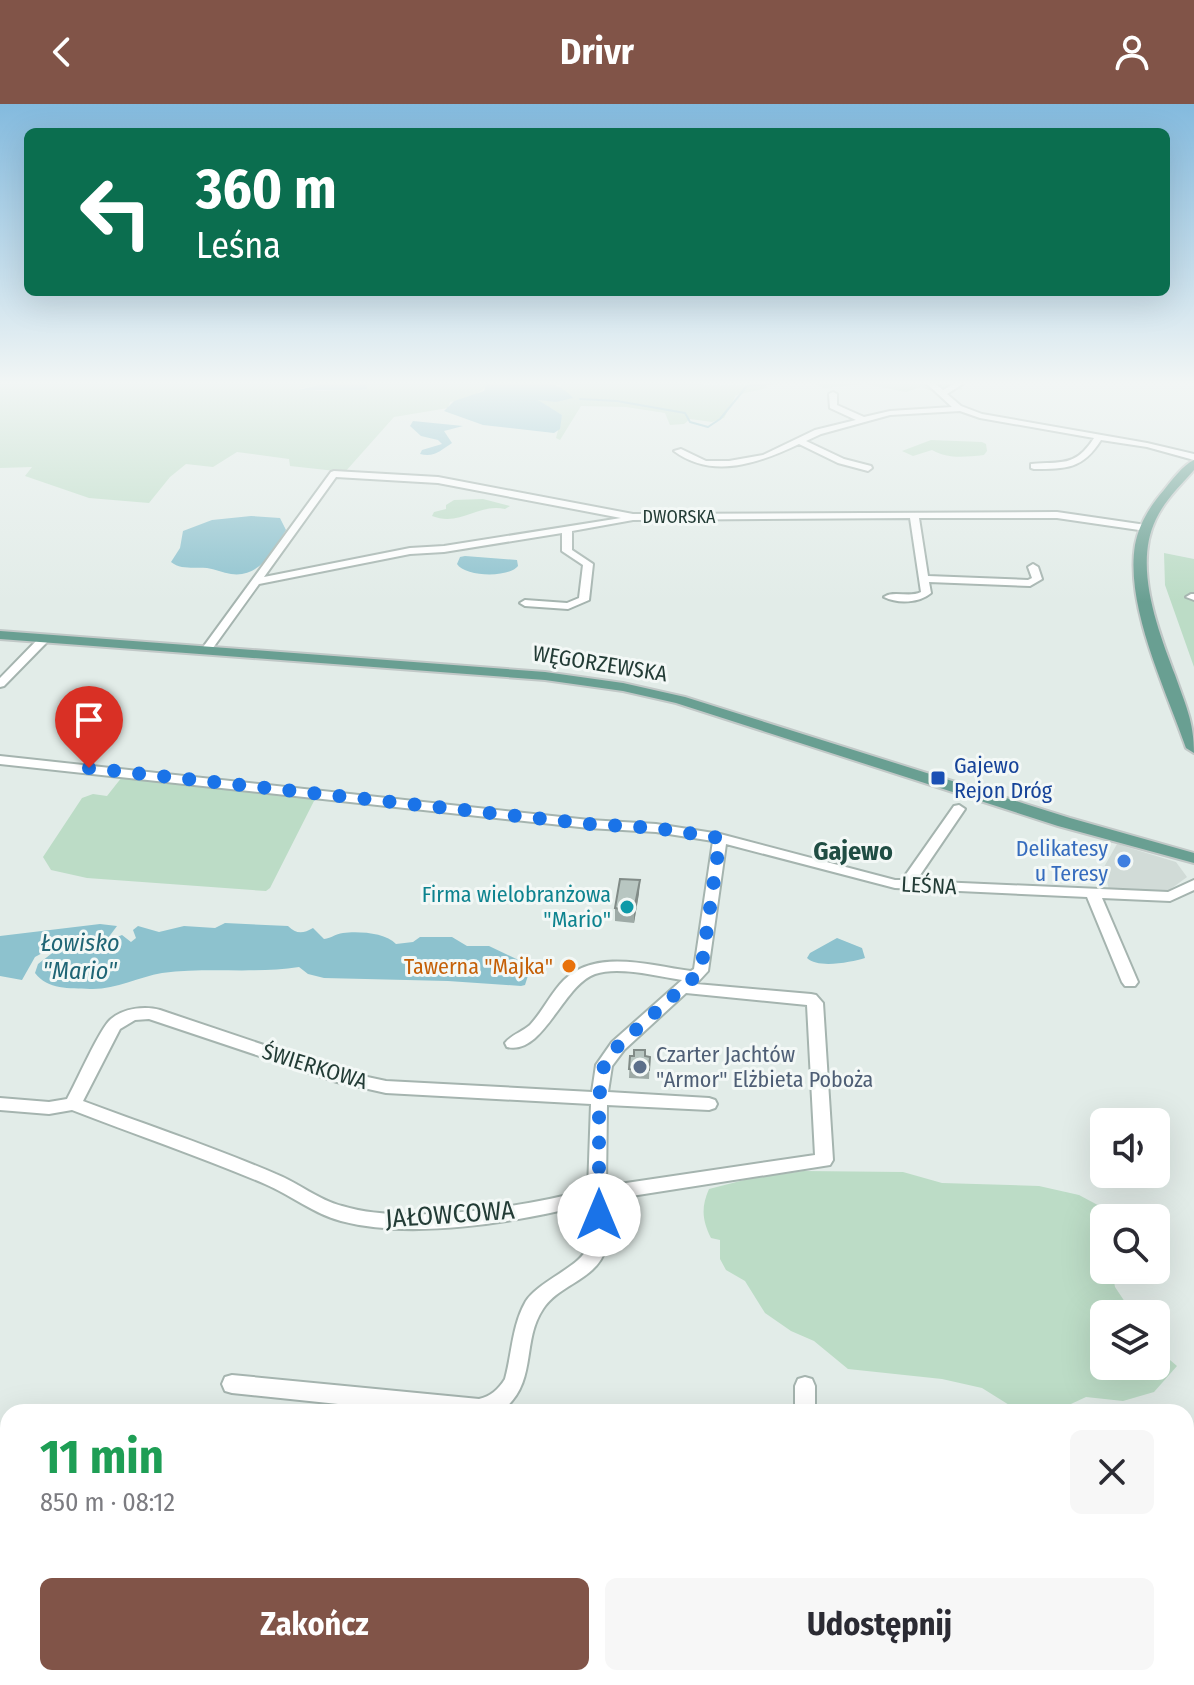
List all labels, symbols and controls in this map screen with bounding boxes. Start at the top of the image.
icon: back [40,30,84,74]
text: Drivr [560,30,634,74]
icon: person [1110,30,1154,74]
text: 360 m [196,156,337,223]
icon: left [64,160,168,264]
text: Leśna [196,224,281,268]
street label: DWORSKA [643,506,716,528]
street label: WĘGORZEWSKA [531,640,670,688]
pin [55,686,123,768]
icon: arrive [67,698,111,742]
place label: Gajewo Rejon Dróg [954,752,1053,804]
marker: Gajewo Rejon Dróg [929,769,947,787]
place label: Delikatesy u Teresy [1016,835,1108,887]
district label: Gajewo [813,836,893,867]
marker: Delikatesy u Teresy [1115,852,1133,870]
street label: LEŚNA [900,871,958,900]
place label: Firma wielobranżowa "Mario" [422,881,611,933]
marker: Firma wielobranżowa "Mario" [618,898,636,916]
water label: Łowisko "Mario" [40,929,120,985]
place label: Tawerna "Majka" [404,953,553,980]
marker: Tawerna "Majka" [560,957,578,975]
street label: ŚWIERKOWA [259,1038,371,1095]
place label: Czarter Jachtów "Armor" Elżbieta Poboża [656,1041,873,1093]
marker: Czarter Jachtów "Armor" Elżbieta Poboża [631,1058,649,1076]
map controls [1090,1108,1170,1380]
button: sound [1090,1108,1170,1188]
position arrow [557,1173,641,1257]
street label: JAŁOWCOWA [384,1194,516,1234]
button: search [1090,1204,1170,1284]
button: layers [1090,1300,1170,1380]
text: 11 min [40,1428,164,1486]
button: close [1070,1430,1154,1514]
text: 850 m · 08:12 [40,1487,175,1518]
button: Zakończ [40,1578,589,1670]
button: Udostępnij [605,1578,1154,1670]

